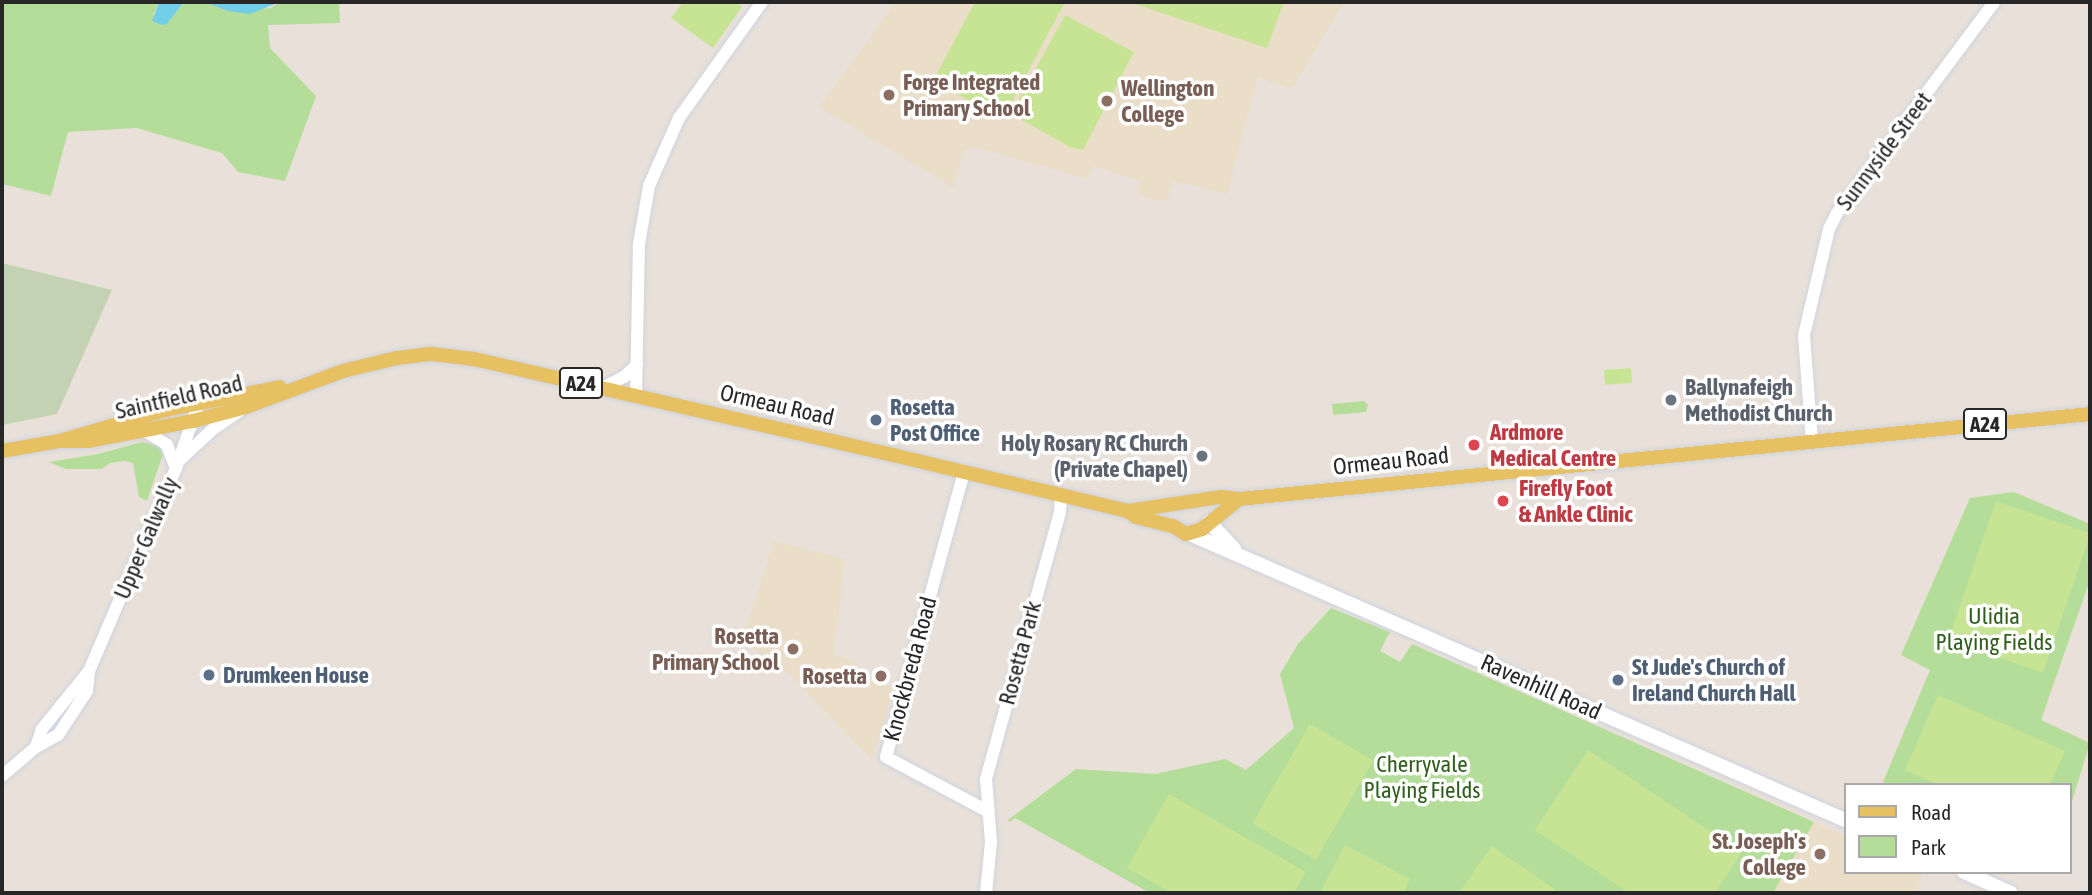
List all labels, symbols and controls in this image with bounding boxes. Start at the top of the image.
place label: Forge Integrated Primary School [903,68,1040,122]
place label: Wellington College [1121,74,1214,128]
street label: Sunnyside Street [1831,86,1937,216]
marker: Forge Integrated Primary School [881,87,897,103]
marker: Wellington College [1099,93,1115,109]
road number: A24 [558,366,604,400]
street label: Saintfield Road [113,369,245,425]
place label: Ballynafeigh Methodist Church [1685,373,1833,427]
street label: Ormeau Road [717,378,837,432]
marker: Ballynafeigh Methodist Church [1663,392,1679,408]
place label: Rosetta Post Office [890,393,980,447]
road number: A24 [1962,406,2008,442]
marker: Rosetta Post Office [868,412,884,428]
place label: Ardmore Medical Centre [1490,418,1616,472]
place label: Holy Rosary RC Church (Private Chapel) [1001,429,1188,483]
marker: Ardmore Medical Centre [1464,435,1484,455]
street label: Ormeau Road [1332,441,1450,481]
marker: Holy Rosary RC Church (Private Chapel) [1194,448,1210,464]
street label: Upper Galwally [108,473,184,603]
place label: Firefly Foot & Ankle Clinic [1519,474,1633,528]
marker: Firefly Foot & Ankle Clinic [1493,491,1513,511]
street label: Knockbreda Road [877,594,943,744]
street label: Rosetta Park [993,598,1047,708]
park label: Ulidia Playing Fields [1936,602,2052,656]
place label: Rosetta Primary School [652,622,779,676]
marker: Rosetta Primary School [785,641,801,657]
street label: Ravenhill Road [1477,648,1605,726]
place label: St Jude's Church of Ireland Church Hall [1632,653,1796,707]
place label: Drumkeen House [223,661,369,689]
place label: Rosetta [802,662,867,690]
marker: Drumkeen House [201,667,217,683]
marker: Rosetta [873,668,889,684]
marker: St Jude's Church of Ireland Church Hall [1610,672,1626,688]
park label: Cherryvale Playing Fields [1364,750,1480,804]
legend [1843,783,2071,874]
text: Road [1911,800,1951,824]
place label: St. Joseph's College [1712,827,1806,881]
text: Park [1911,835,1946,859]
marker: St. Joseph's College [1812,846,1828,862]

